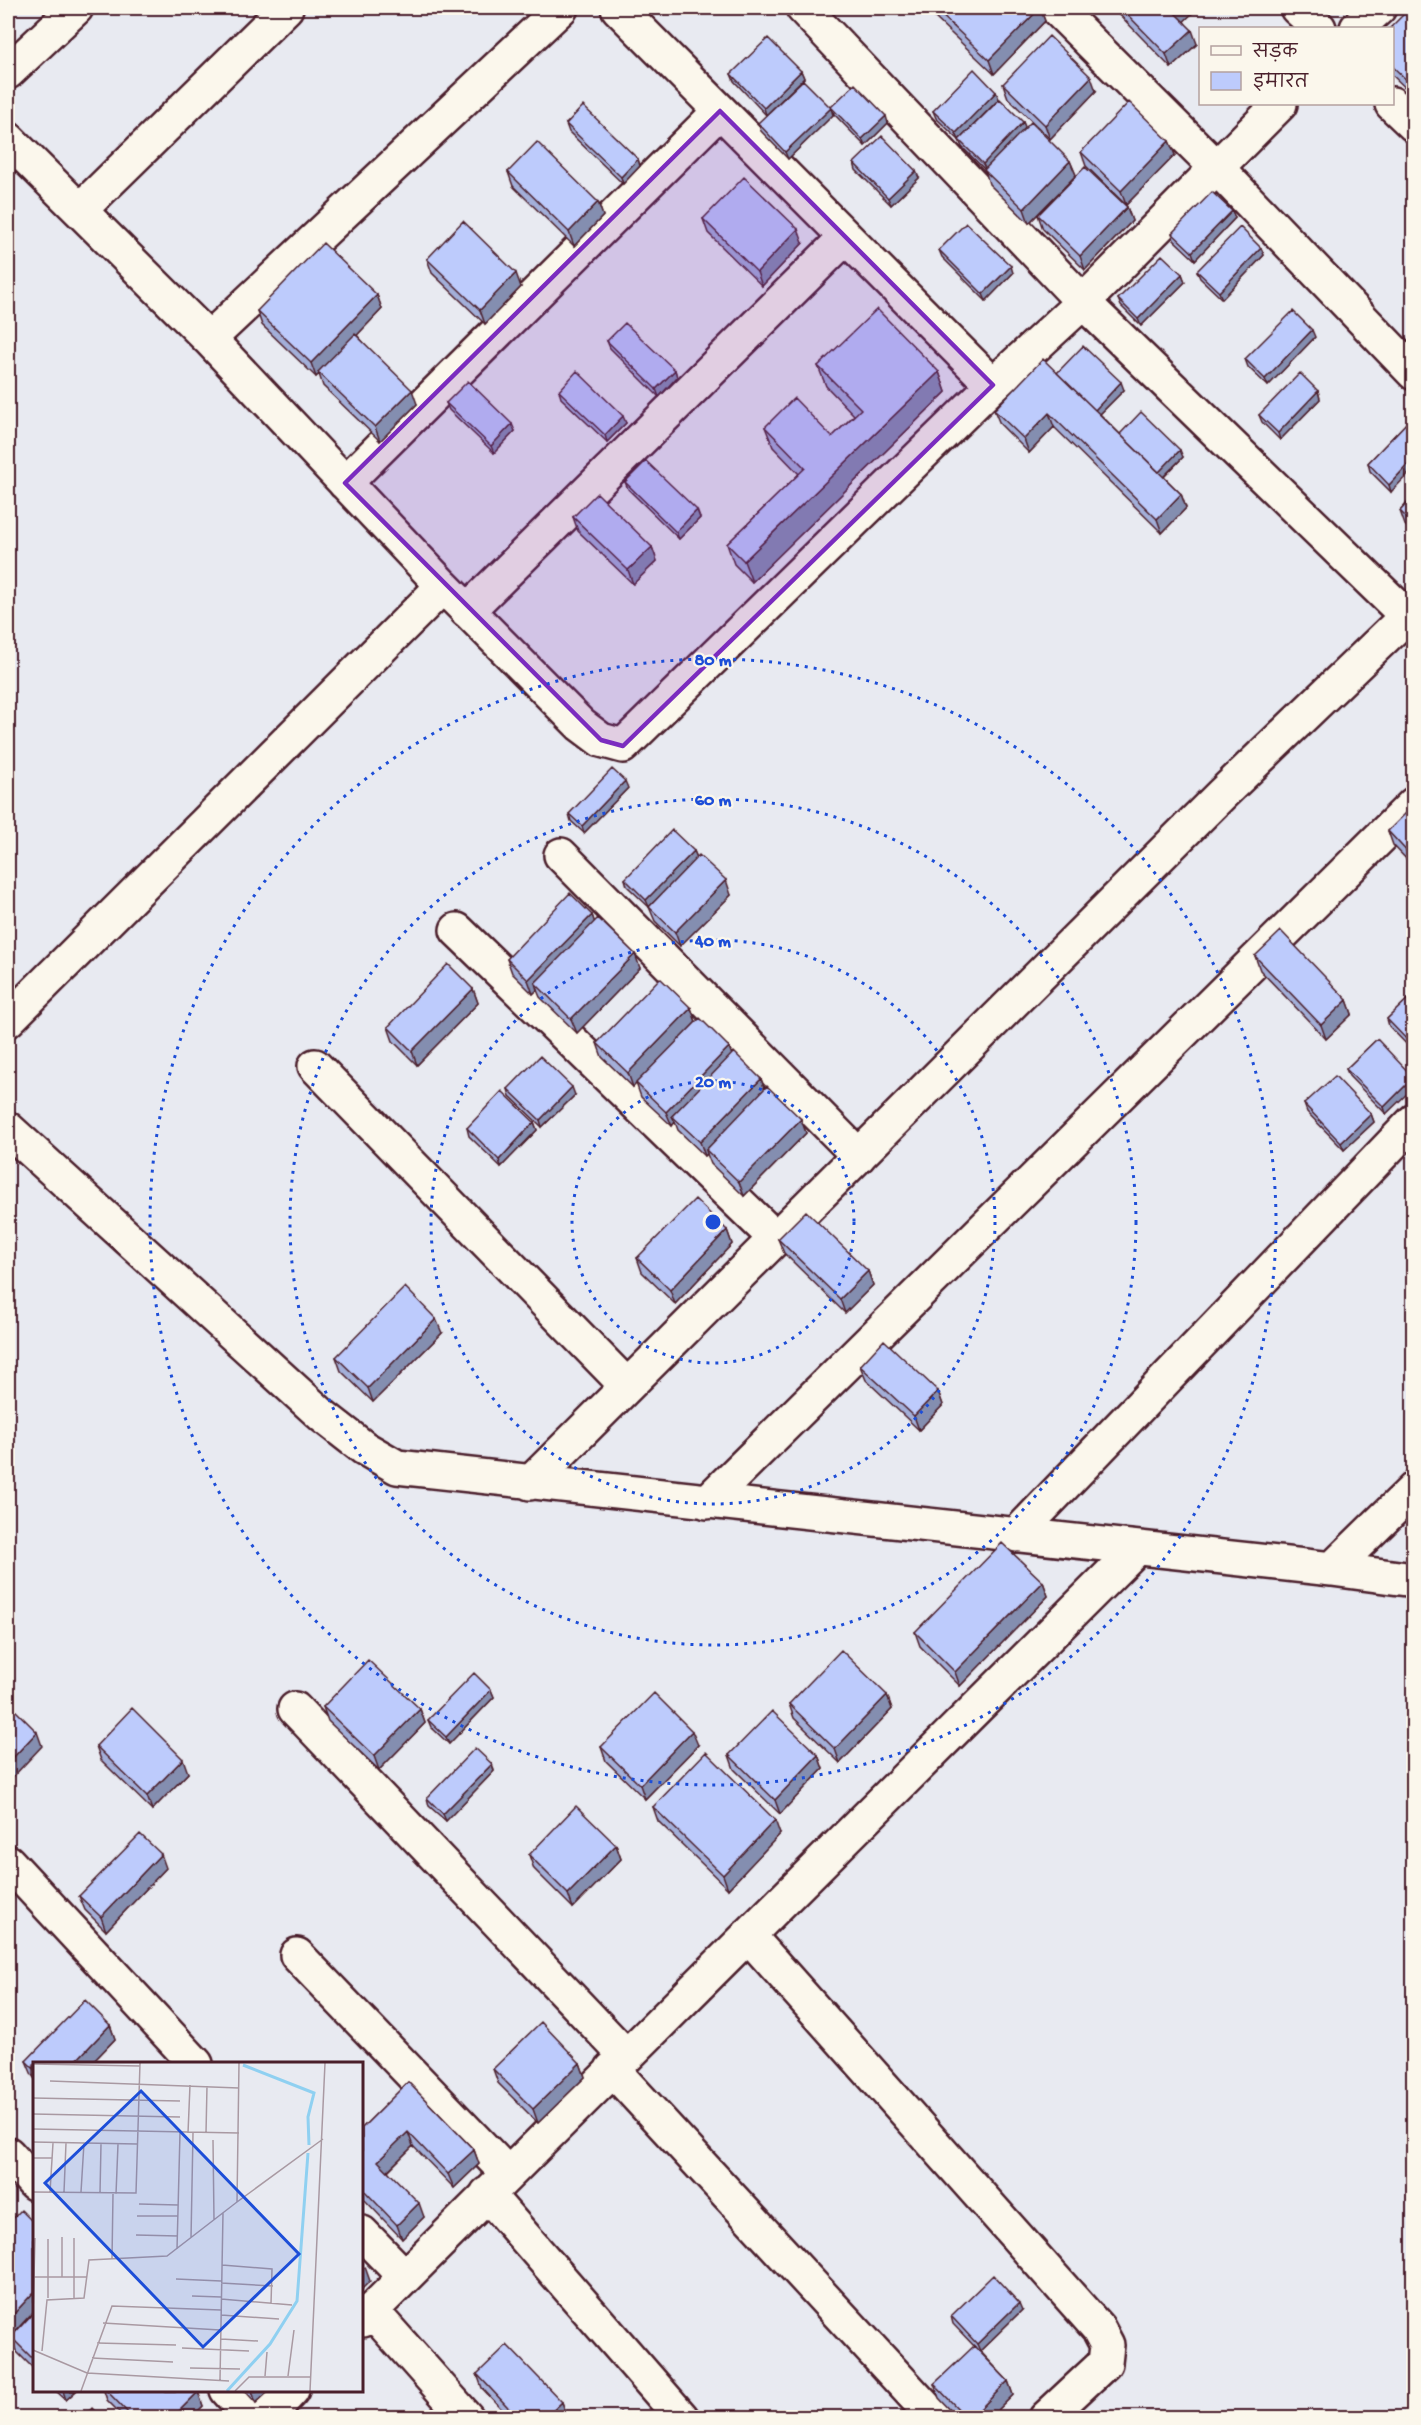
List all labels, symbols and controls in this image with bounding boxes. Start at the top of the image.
legend [1199,27,1394,105]
text: सड़क [1252,43,1298,64]
text: इमारत [1253,72,1309,94]
text: 80 m [694,651,732,672]
text: 60 m [695,791,731,812]
text: 40 m [694,932,731,953]
text: 20 m [695,1073,731,1094]
centre of rings [703,1212,723,1232]
inset map [33,2062,363,2392]

